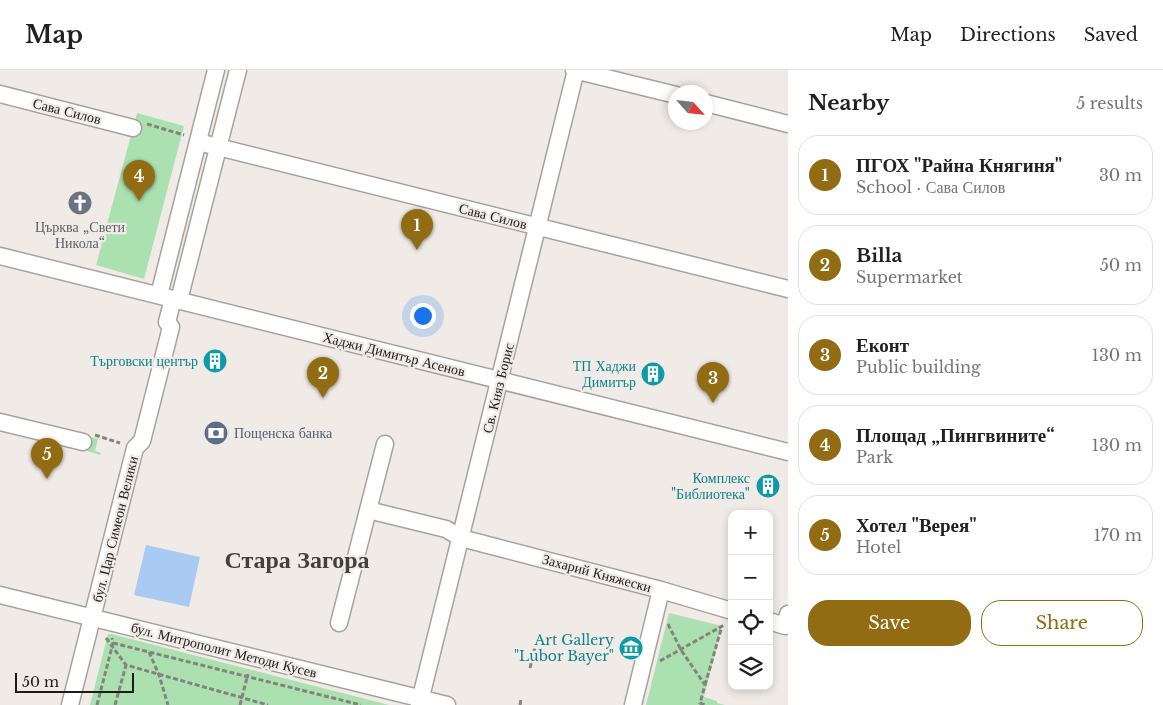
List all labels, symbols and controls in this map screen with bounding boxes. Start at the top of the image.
text: Map [25,20,83,49]
text: Map [890,24,932,46]
text: Directions [960,24,1056,46]
text: Saved [1084,24,1138,46]
north arrow [668,85,713,130]
text: Nearby [808,90,889,116]
text: 5 results [1076,93,1143,113]
street label: Сава Силов [31,94,103,128]
text: ПГОХ "Райна Княгиня" [856,154,1062,177]
pin: 4 [123,160,155,201]
text: 1 [822,165,828,185]
text: 30 m [1099,165,1142,185]
text: School · Сава Силов [856,177,1005,197]
church icon: Църква „Свети Никола“ [67,190,93,216]
street label: Сава Силов [457,199,529,233]
pin: 1 [401,209,433,250]
place label: Църква „Свети Никола“ [35,218,126,252]
text: Billa [856,244,902,267]
text: 2 [820,255,830,275]
text: 50 m [1100,255,1142,275]
text: Supermarket [856,267,963,287]
your location [410,303,436,329]
street label: Хаджи Димитър Асенов [321,328,467,380]
text: Еконт [856,334,909,357]
street label: Св. Княз Борис [478,341,518,435]
text: 3 [820,345,830,365]
text: 130 m [1092,345,1142,365]
building icon: Търговски център [202,348,228,374]
place label: Търговски център [90,352,198,370]
pin: 2 [307,357,339,398]
place label: ТП Хаджи Димитър [573,357,637,391]
text: Public building [856,357,981,377]
building icon: ТП Хаджи Димитър [640,361,666,387]
pin: 3 [697,362,729,403]
bank icon: Пощенска банка [203,420,229,446]
place label: Пощенска банка [234,424,333,442]
text: Площад „Пингвините“ [856,424,1055,447]
text: 4 [820,435,830,455]
text: 130 m [1092,435,1142,455]
pin: 5 [31,438,63,479]
text: Park [856,447,893,467]
street label: бул. Цар Симеон Велики [88,454,142,604]
place label: Комплекс "Библиотека" [671,469,750,503]
building icon: Комплекс "Библиотека" [755,473,781,499]
map controls [728,510,773,690]
button: + [728,510,773,555]
text: Хотел "Верея" [856,514,977,537]
text: 5 [820,525,830,545]
text: 170 m [1094,525,1142,545]
text: Hotel [856,537,901,557]
district label: Стара Загора [224,545,370,574]
street label: Захарий Княжески [541,550,654,596]
button: − [728,555,773,600]
button: locate [728,600,773,645]
button: Save [808,600,971,646]
button: Share [981,600,1143,646]
street label: бул. Митрополит Методи Кусев [129,618,319,682]
place label: Art Gallery "Lubor Bayer" [514,631,614,665]
museum icon: Art Gallery "Lubor Bayer" [618,635,644,661]
button: layers [728,645,773,690]
scale bar [15,670,134,693]
text: 50 m [22,673,59,691]

